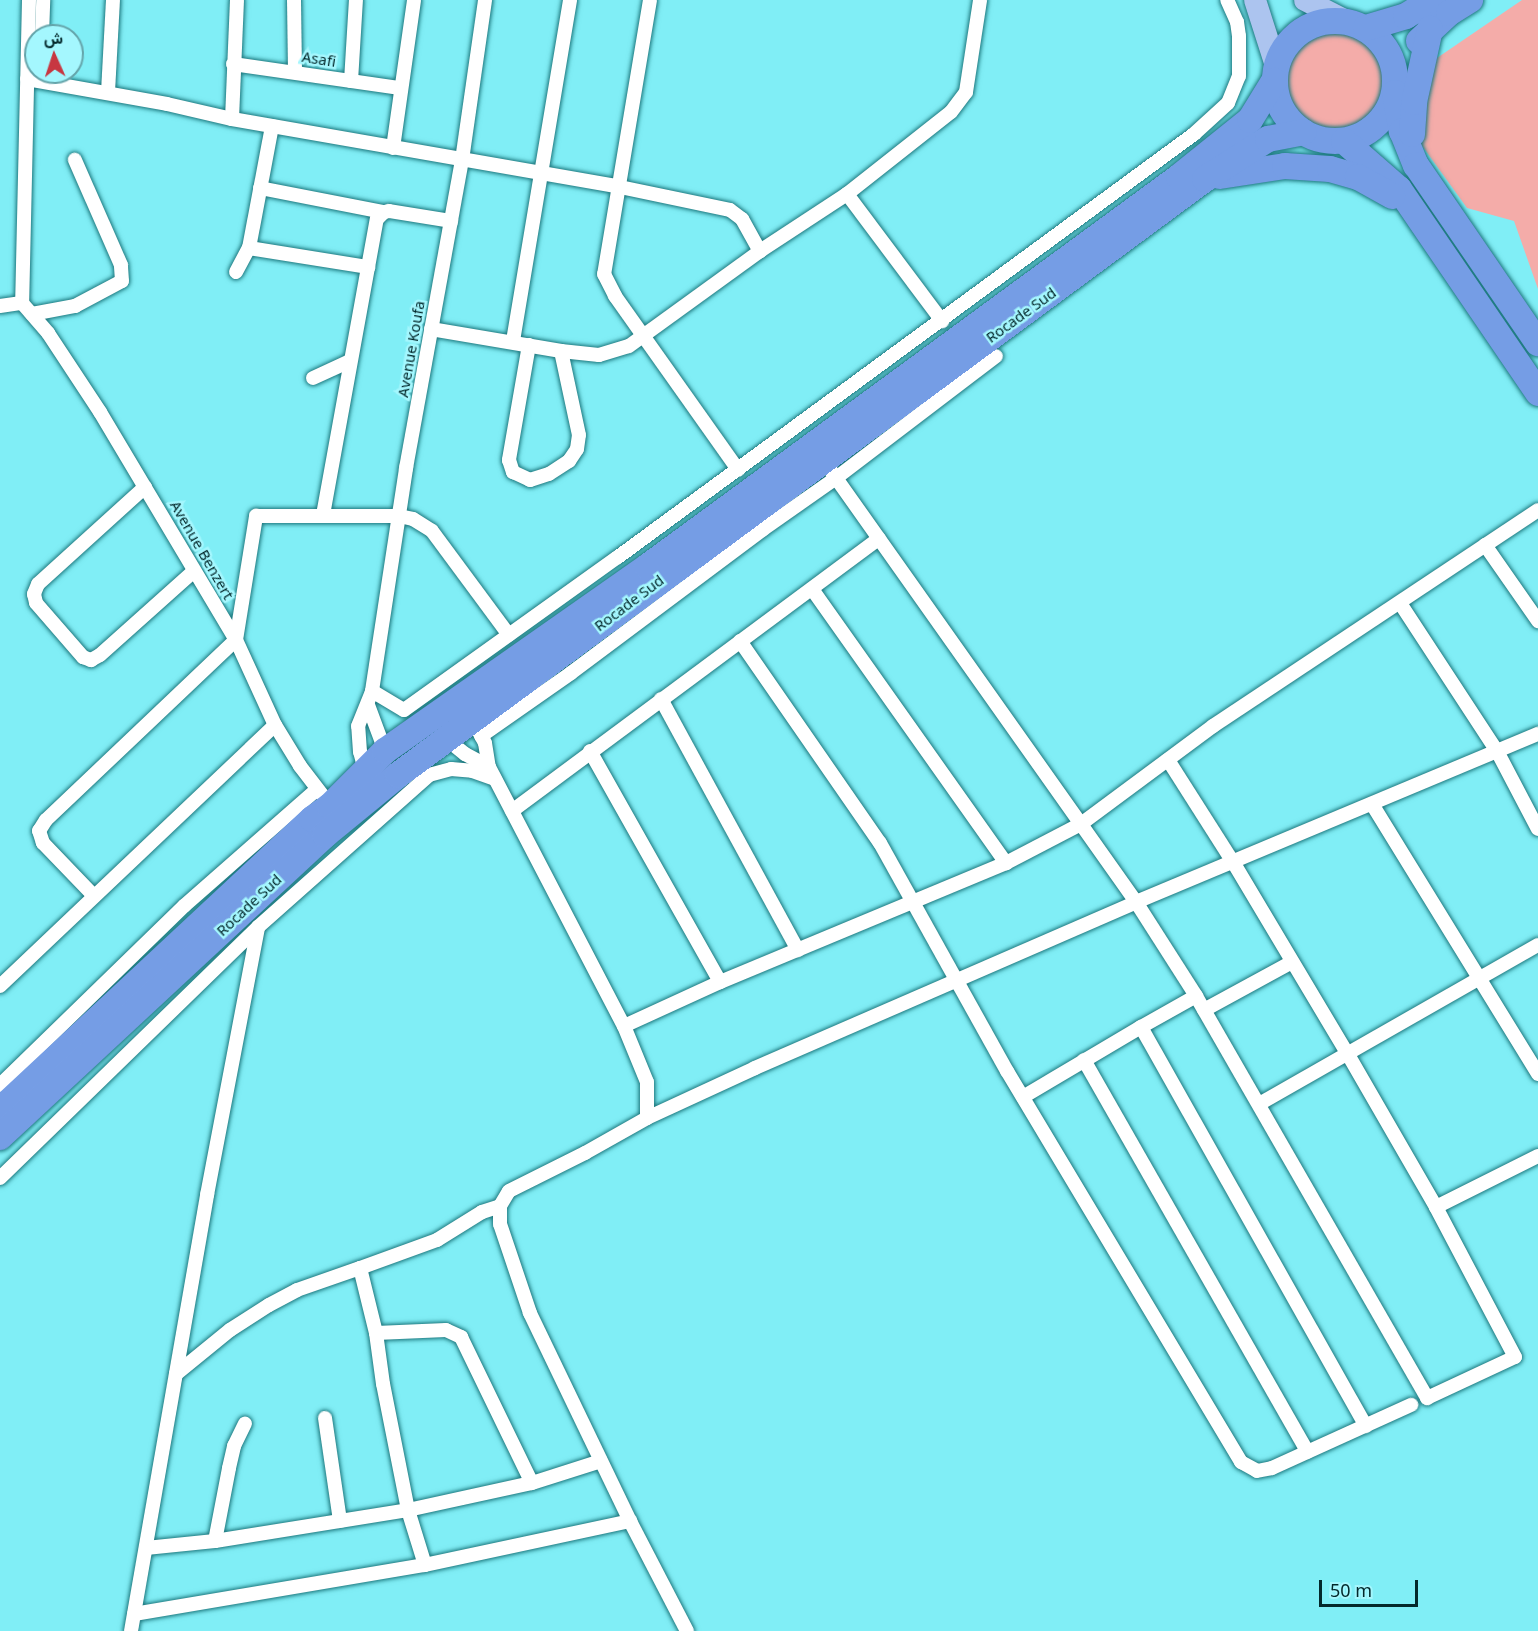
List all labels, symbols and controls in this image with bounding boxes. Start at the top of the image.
north arrow [24,24,84,84]
text: ش [43,27,63,50]
street label: Asafi [301,47,337,71]
street label: Rocade Sud [982,284,1060,346]
street label: Avenue Koufa [394,299,428,399]
street label: Avenue Benzert [166,497,238,603]
street label: Rocade Sud [591,571,667,635]
street label: Rocade Sud [213,870,285,940]
scale bar [1322,1568,1421,1606]
text: 50 m [1330,1578,1372,1602]

